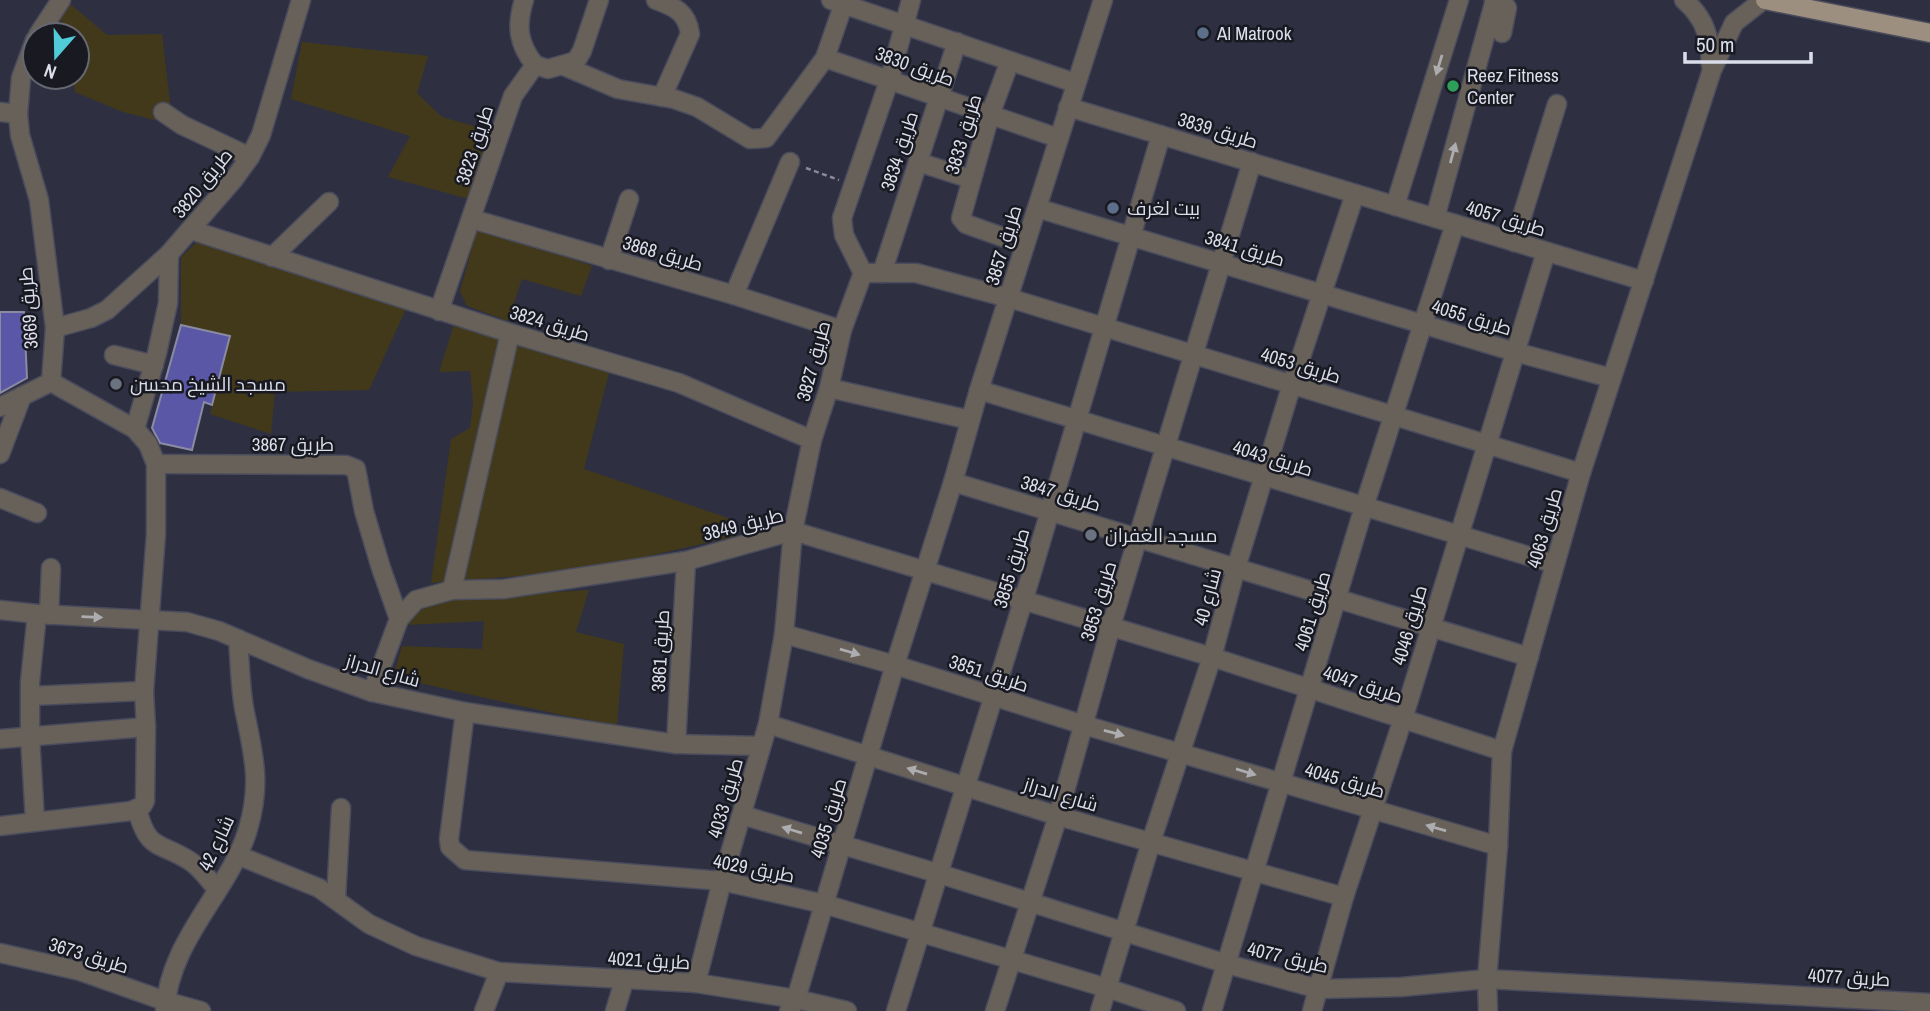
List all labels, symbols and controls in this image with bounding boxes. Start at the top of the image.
place label: Al Matrook [1216,20,1292,46]
north arrow [21,21,91,91]
scale bar [1685,21,1811,65]
marker: Al Matrook [1195,25,1211,41]
text: 50 m [1696,30,1734,59]
street label: طريق 3830 [872,40,958,92]
one-way arrow [1433,55,1443,76]
text: N [40,58,60,86]
place label: Reez Fitness Center [1467,62,1559,110]
marker: Reez Fitness Center [1445,78,1461,94]
street label: طريق 3833 [939,91,987,177]
street label: طريق 3823 [449,102,499,188]
street label: طريق 3839 [1175,106,1261,154]
street label: طريق 3834 [874,108,924,194]
one-way arrow [1449,142,1459,163]
street label: طريق 3820 [166,143,238,223]
street label: طريق 4057 [1463,194,1549,242]
place label: بيت لغرف [1127,195,1200,221]
marker: بيت لغرف [1105,200,1121,216]
street label: طريق 3857 [979,202,1027,288]
street label: طريق 3841 [1202,224,1288,272]
street label: طريق 3868 [620,229,706,277]
street label: طريق 3669 [12,266,44,350]
street label: طريق 4055 [1429,293,1515,341]
street label: طريق 3824 [507,299,593,347]
street label: طريق 3827 [790,318,836,404]
street label: طريق 4053 [1258,341,1344,389]
place label: مسجد الشيخ محسن [130,371,286,398]
marker: مسجد الشيخ محسن [108,376,124,392]
street label: طريق 3867 [252,431,334,457]
street label: طريق 4043 [1230,434,1316,482]
street label: طريق 3847 [1018,469,1104,517]
street label: طريق 4063 [1520,485,1568,571]
street label: طريق 3849 [700,501,786,547]
place label: مسجد الغفران [1105,522,1218,548]
street label: طريق 3855 [987,525,1035,611]
marker: مسجد الغفران [1083,527,1099,543]
street label: طريق 3853 [1074,558,1122,644]
street label: شارع 40 [1187,565,1228,629]
street label: طريق 4061 [1288,568,1336,654]
street label: طريق 4046 [1385,582,1433,668]
street label: طريق 3861 [645,609,675,693]
one-way arrow [82,612,104,623]
street label: شارع الدراز [341,647,423,694]
one-way arrow [840,648,861,658]
street label: طريق 3851 [946,648,1032,698]
street label: طريق 4047 [1320,659,1406,709]
one-way arrow [1103,728,1125,739]
street label: طريق 4033 [701,755,749,841]
street label: طريق 4045 [1302,756,1388,804]
one-way arrow [906,766,927,776]
one-way arrow [1236,767,1257,777]
street label: شارع الدراز [1019,770,1101,819]
street label: طريق 4035 [804,775,852,861]
street label: شارع 42 [192,811,241,875]
one-way arrow [1425,822,1447,833]
one-way arrow [782,825,803,835]
street label: طريق 4029 [711,847,797,889]
street label: طريق 3673 [46,931,132,979]
street label: طريق 4077 [1245,935,1331,979]
street label: طريق 4021 [607,945,691,975]
street label: طريق 4077 [1807,962,1891,992]

